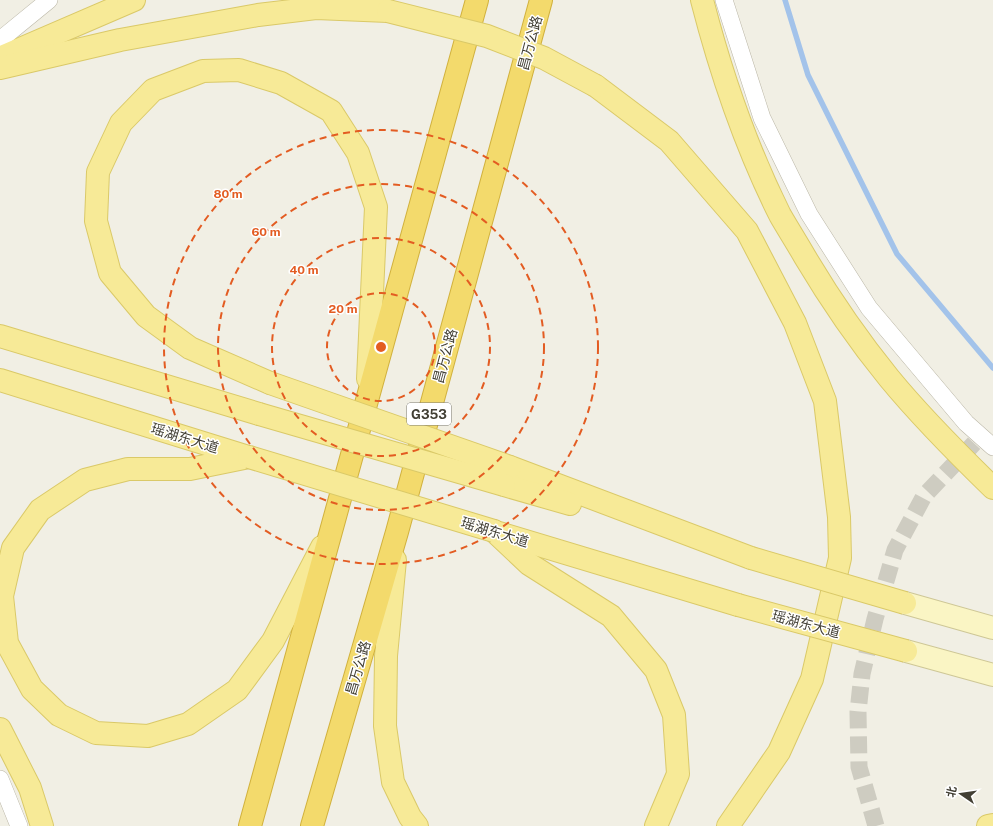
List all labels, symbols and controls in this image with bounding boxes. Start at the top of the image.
street label: 昌万公路 [515,14,545,72]
text: 80 m [213,187,243,201]
text: 60 m [251,225,281,239]
text: 40 m [289,263,319,277]
text: 20 m [329,302,358,316]
street label: 昌万公路 [430,327,460,385]
centre of rings [374,340,388,354]
road number: G353 [407,403,451,425]
street label: 瑶湖东大道 [149,420,221,456]
street label: 瑶湖东大道 [459,514,531,550]
street label: 瑶湖东大道 [770,607,842,641]
street label: 昌万公路 [343,639,373,697]
north arrow [941,774,981,814]
text: 北 [944,785,958,798]

